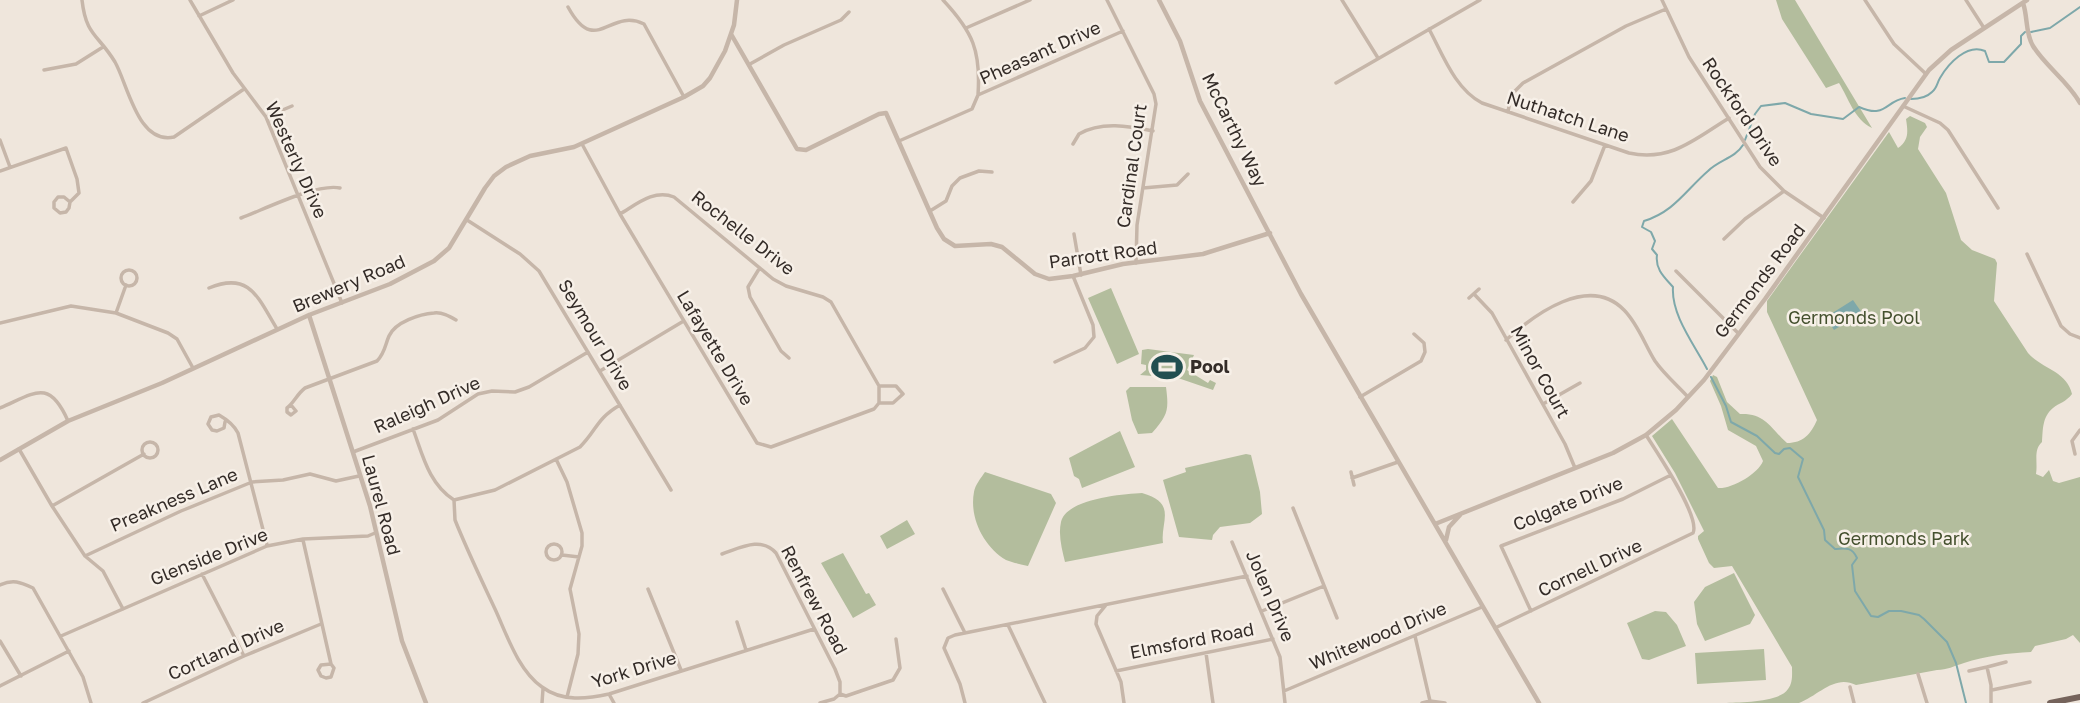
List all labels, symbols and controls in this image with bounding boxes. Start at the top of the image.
street label: Pheasant Drive [976,16,1104,89]
street label: Rockford Drive [1698,53,1787,170]
street label: McCarthy Way [1198,69,1272,190]
street label: Nuthatch Lane [1504,86,1632,146]
street label: Westerly Drive [261,98,333,222]
street label: Cardinal Court [1111,102,1151,229]
street label: Rochelle Drive [688,185,800,279]
street label: Germonds Road [1709,219,1809,342]
street label: Parrott Road [1047,236,1158,273]
street label: Brewery Road [289,249,408,317]
street label: Seymour Drive [554,275,638,394]
street label: Lafayette Drive [673,286,759,409]
park label: Germonds Pool [1788,306,1920,328]
street label: Minor Court [1506,321,1575,422]
sports icon: Pool [1150,350,1184,384]
place label: Pool [1190,355,1230,377]
street label: Raleigh Drive [370,371,483,437]
street label: Laurel Road [358,452,406,557]
street label: Preakness Lane [106,462,241,536]
street label: Colgate Drive [1510,471,1626,535]
street label: Glenside Drive [147,523,271,590]
park label: Germonds Park [1838,527,1970,549]
street label: Cornell Drive [1534,533,1645,601]
street label: Renfrew Road [777,541,853,658]
street label: Jolen Drive [1242,547,1300,645]
street label: Whitewood Drive [1306,596,1449,674]
street label: Cortland Drive [164,614,287,685]
street label: Elmsford Road [1128,617,1256,663]
street label: York Drive [589,646,679,692]

